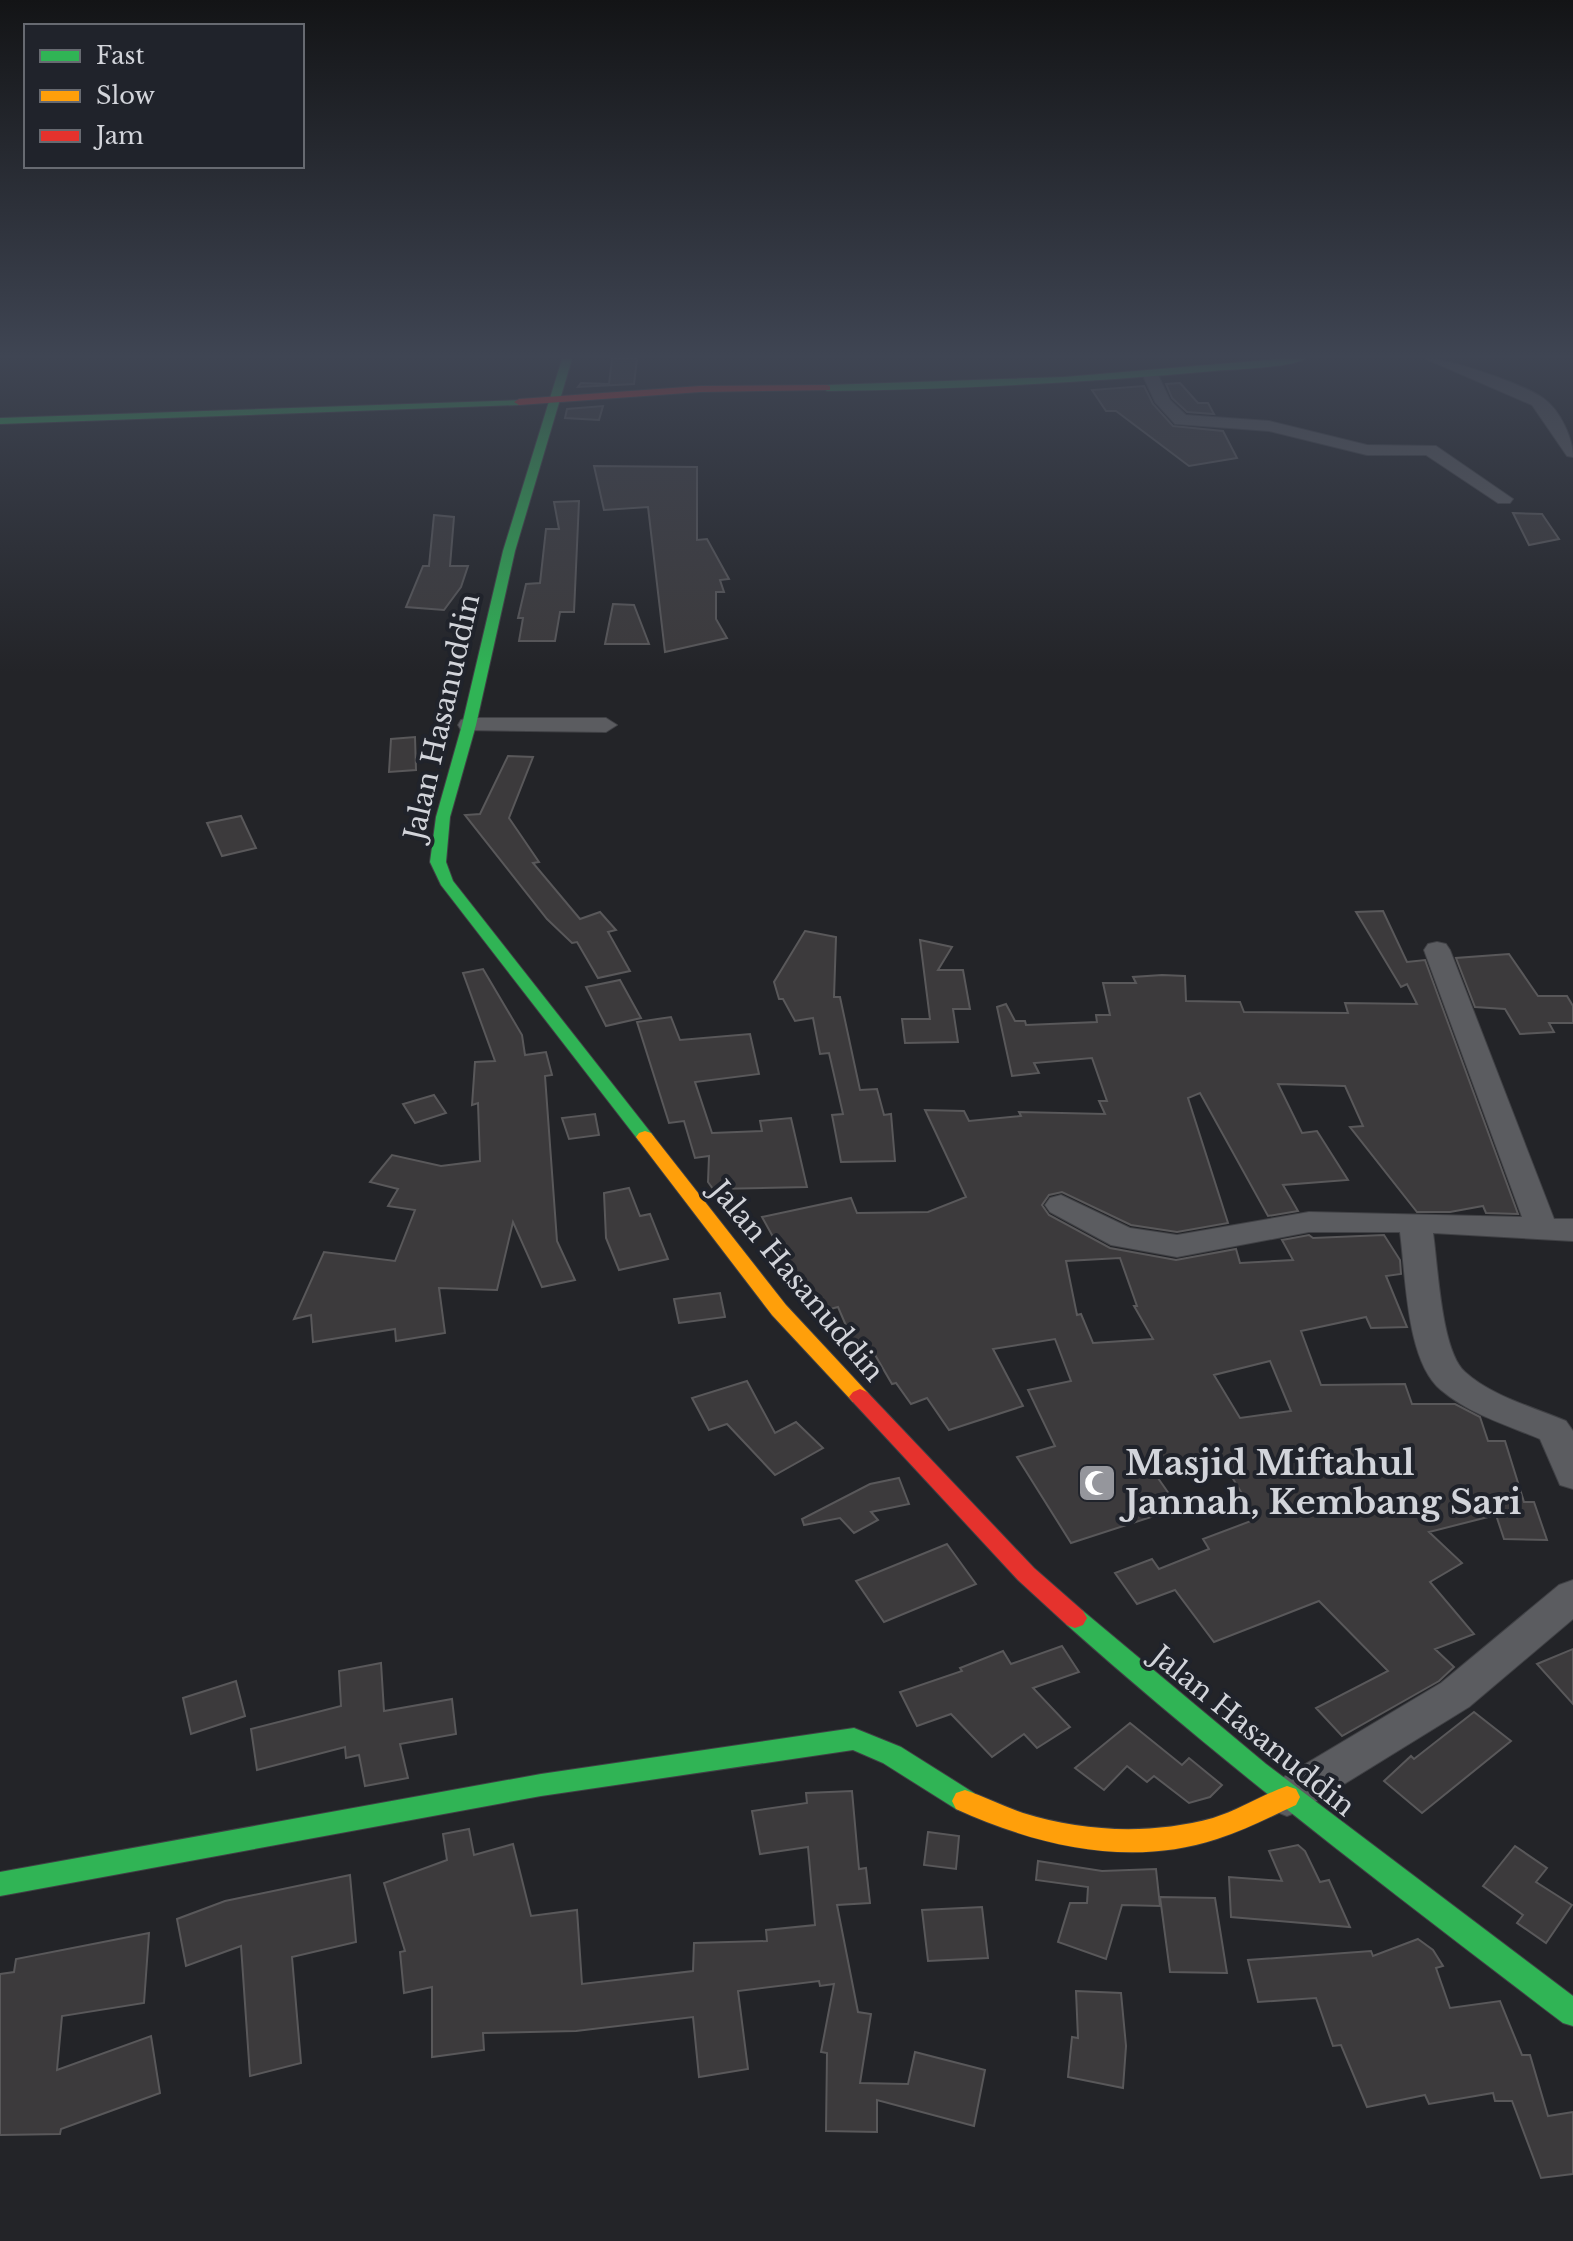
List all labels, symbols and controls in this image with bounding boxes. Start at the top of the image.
legend [24,24,304,168]
text: Fast [96,41,144,70]
text: Slow [96,81,155,110]
text: Jam [93,121,144,150]
street label: Jalan Hasanuddin [396,590,487,848]
street label: Jalan Hasanuddin [700,1170,891,1389]
place label: Masjid Miftahul Jannah, Kembang Sari [1119,1442,1521,1523]
mosque icon: Masjid Miftahul Jannah, Kembang Sari [1076,1462,1118,1504]
street label: Jalan Hasanuddin [1141,1636,1362,1824]

